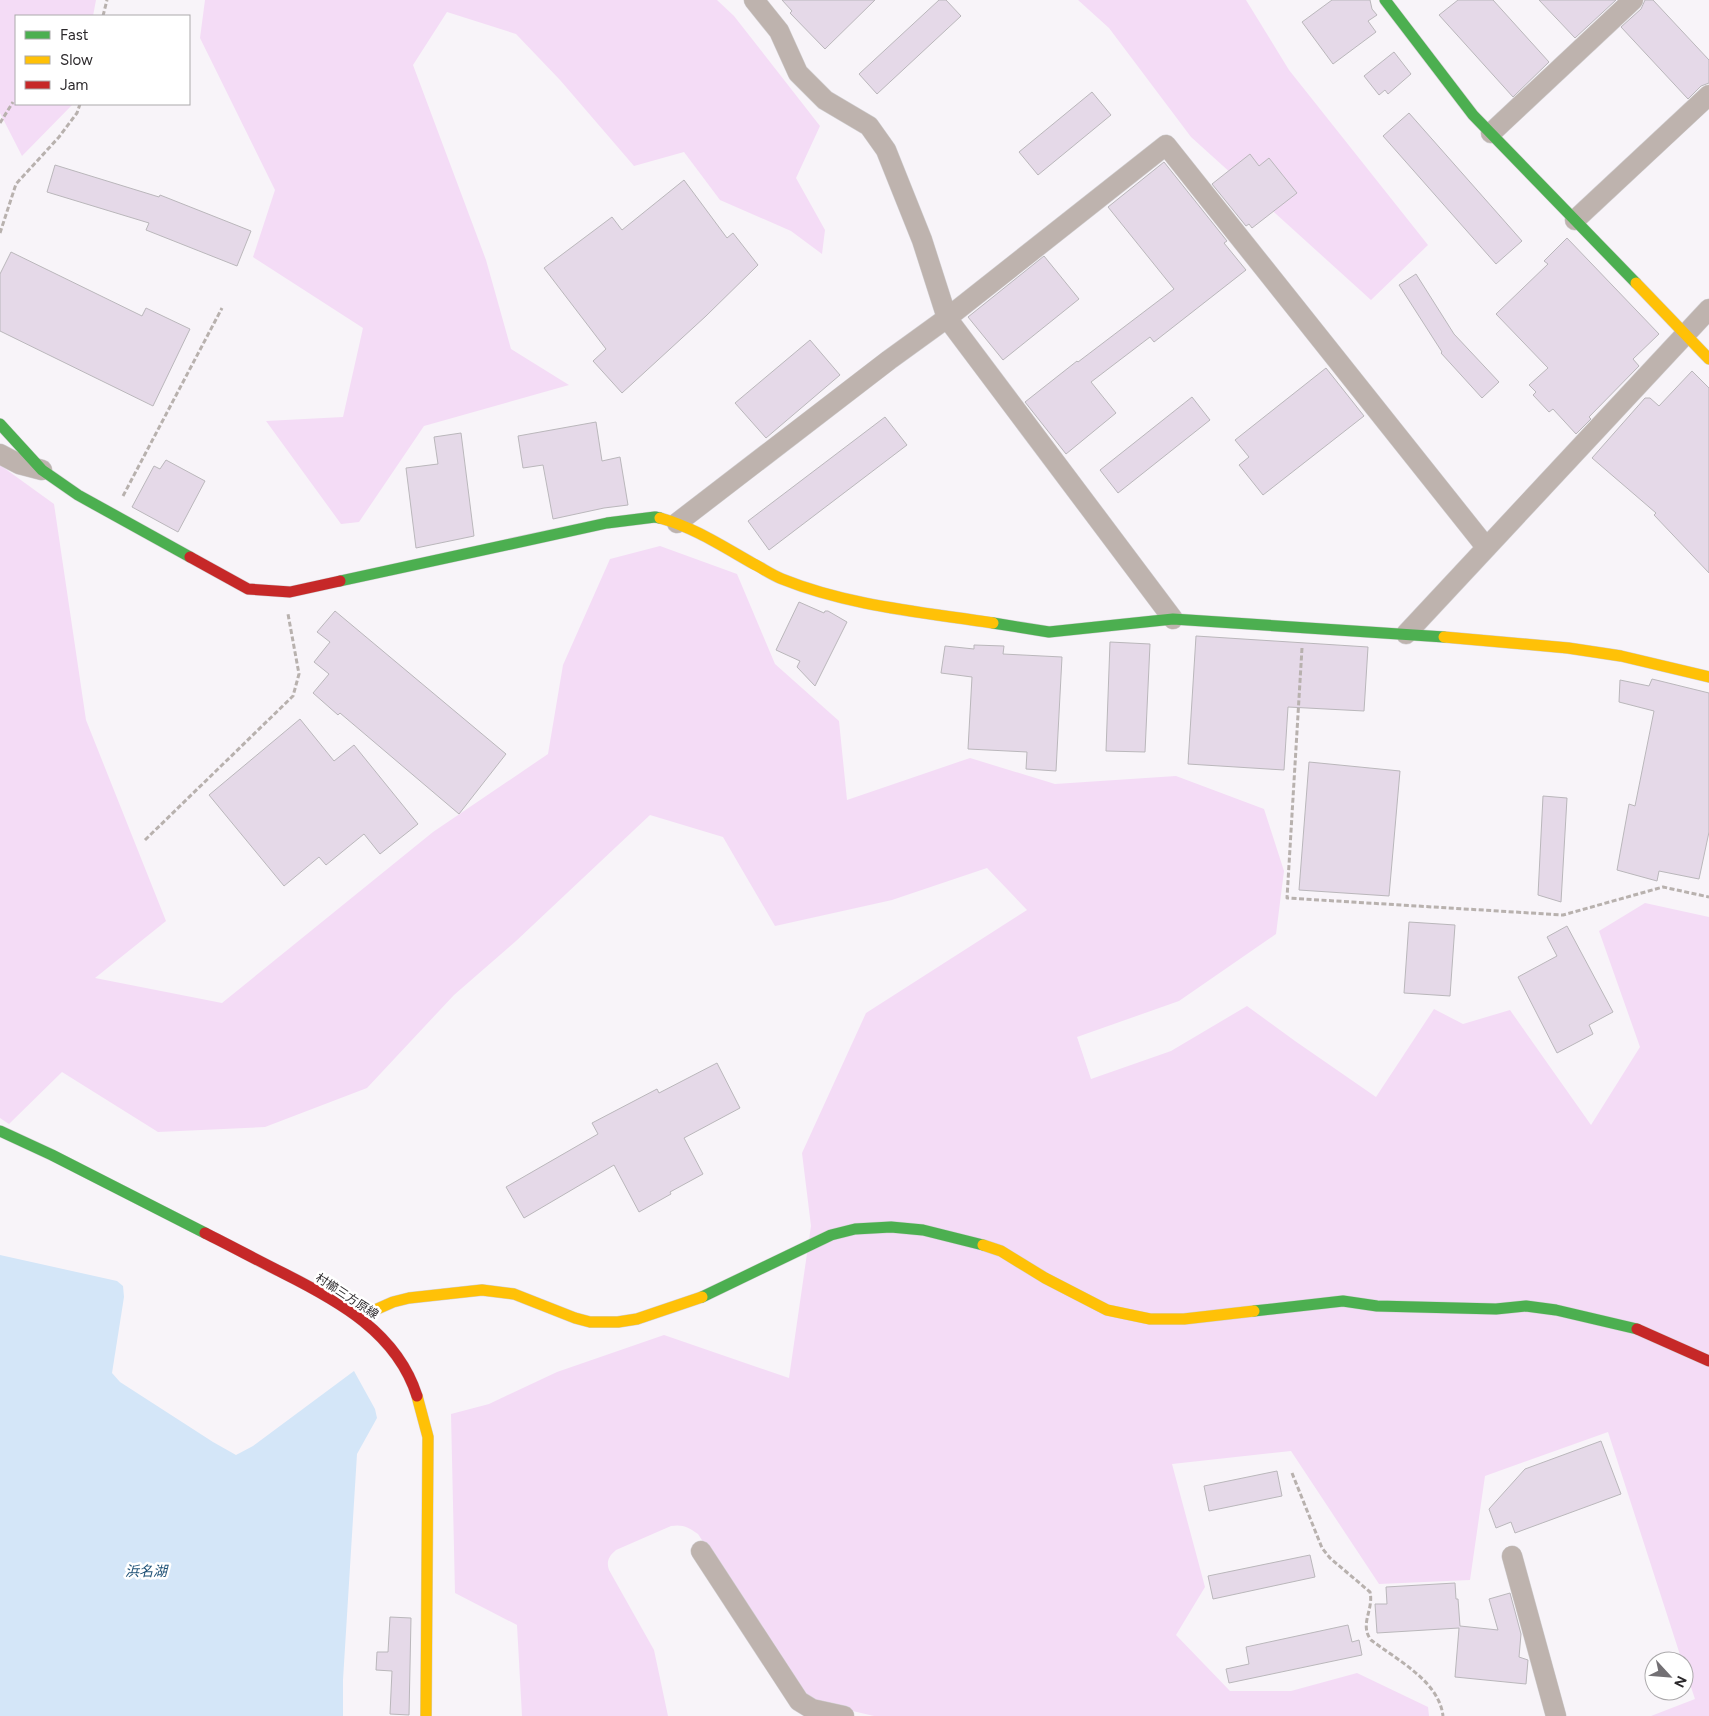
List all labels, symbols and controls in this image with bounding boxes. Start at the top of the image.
legend [15,15,190,105]
text: Fast [60,26,89,44]
text: Slow [60,51,93,69]
text: Jam [60,76,88,94]
street label: 村櫛三方原線 [313,1271,381,1321]
water label: 浜名湖 [125,1563,169,1580]
north arrow [1644,1651,1694,1701]
text: N [1670,1673,1690,1690]

